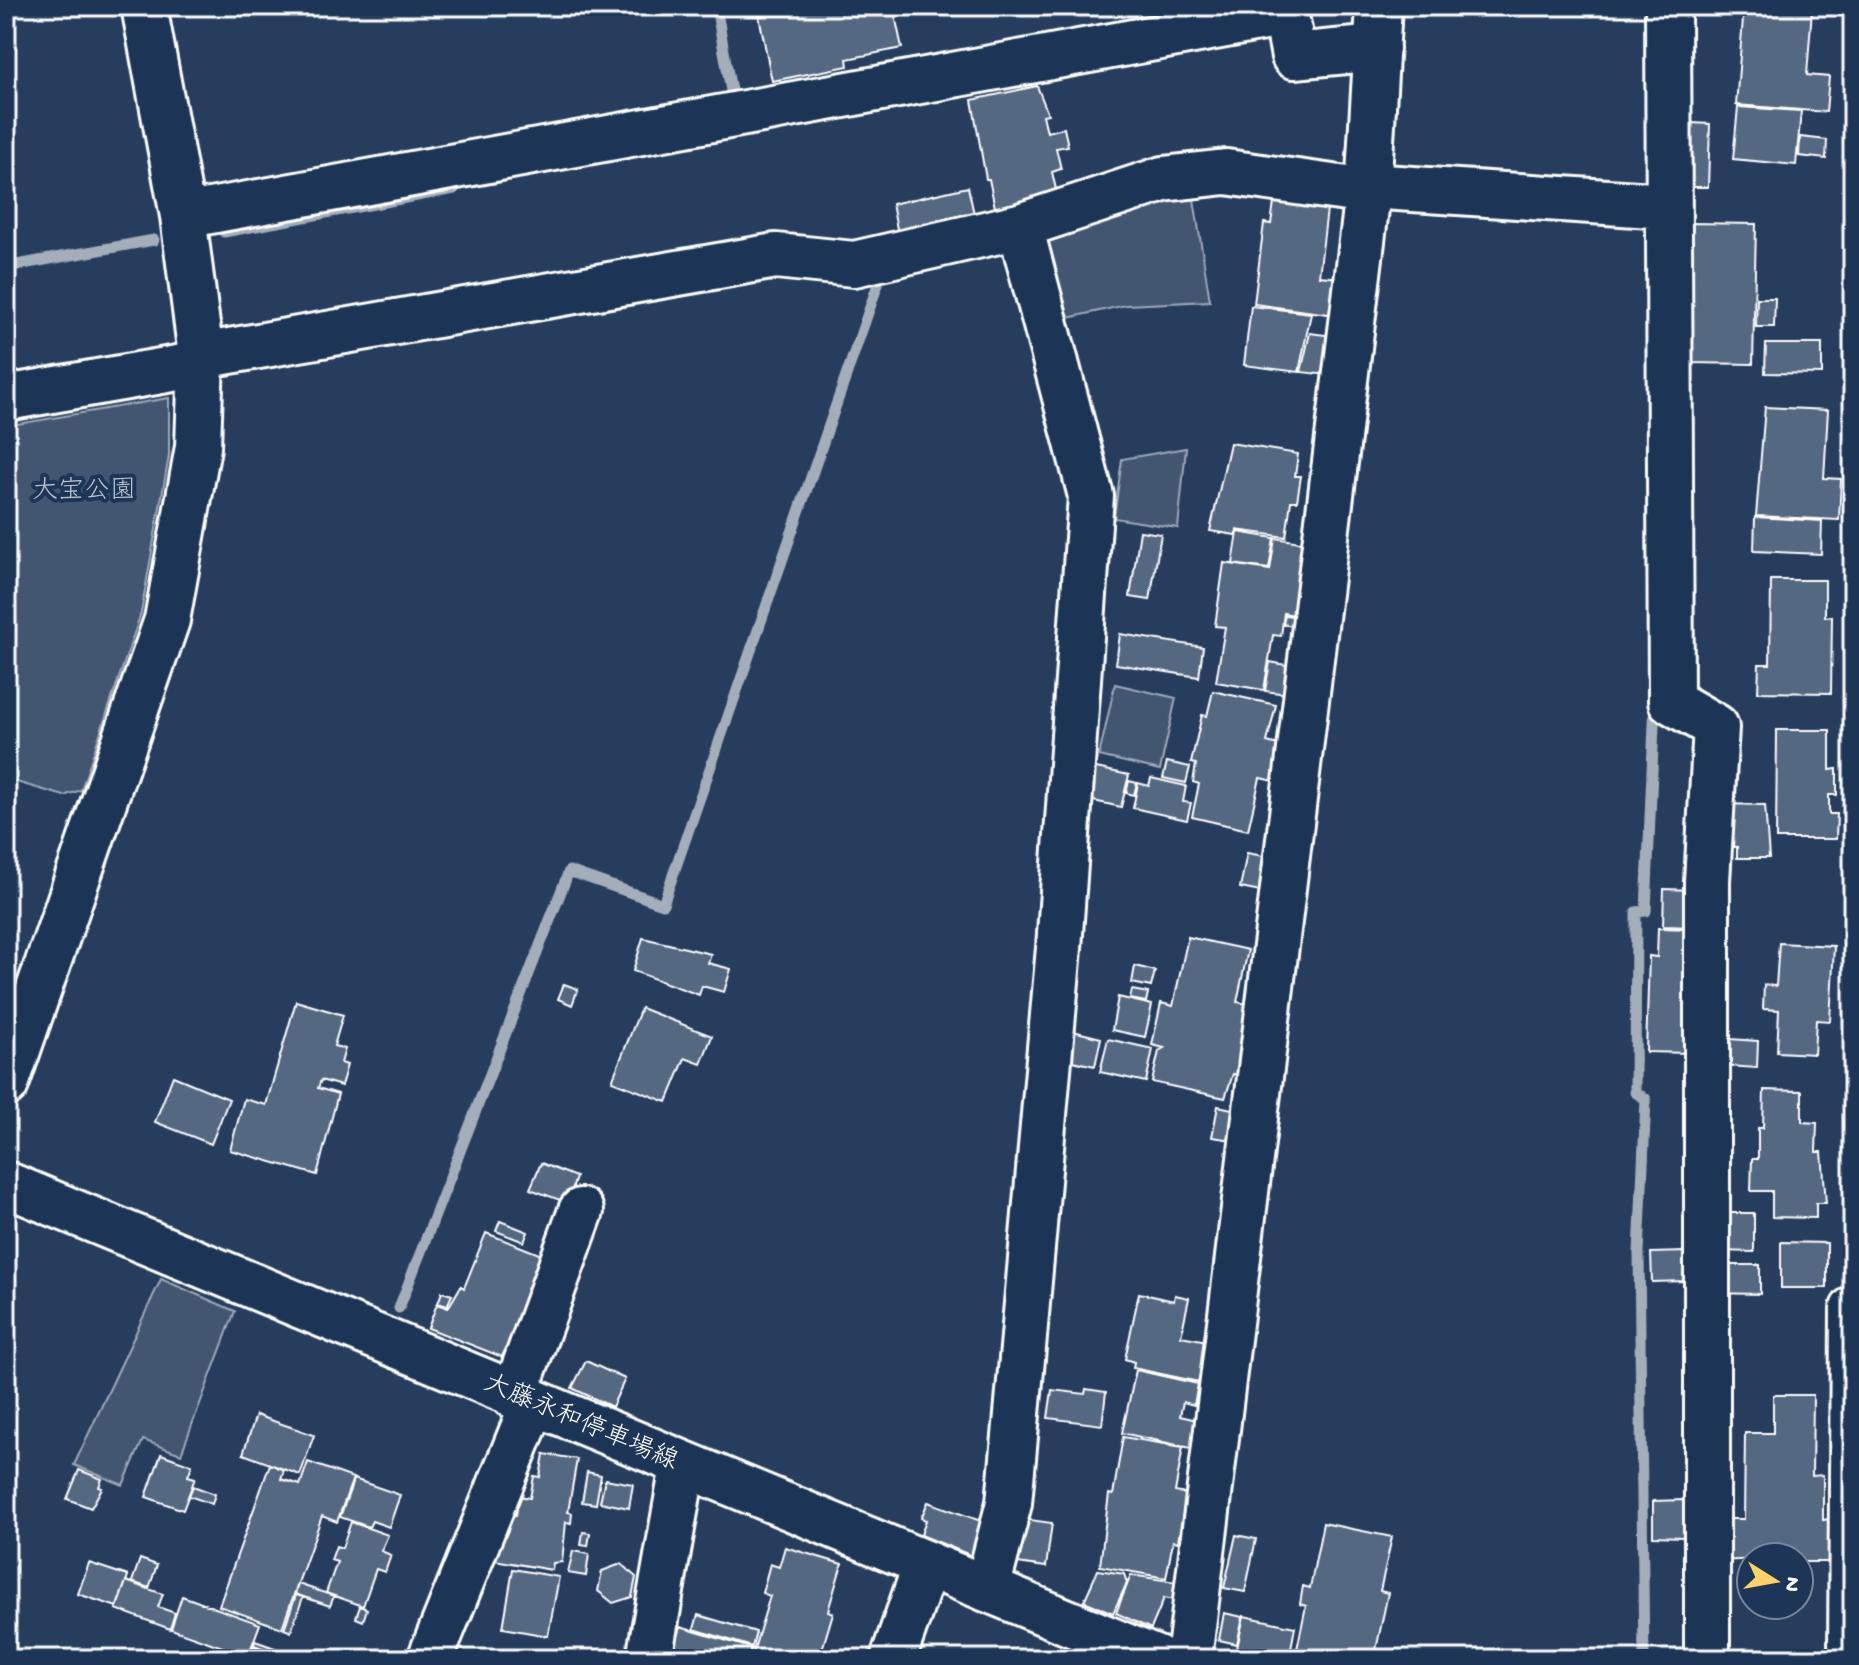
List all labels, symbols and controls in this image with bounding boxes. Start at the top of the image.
park label: 大宝公園 [32,476,136,508]
street label: 大藤永和停車場線 [478,1367,683,1479]
north arrow [1735,1541,1815,1621]
text: N [1777,1575,1805,1594]

